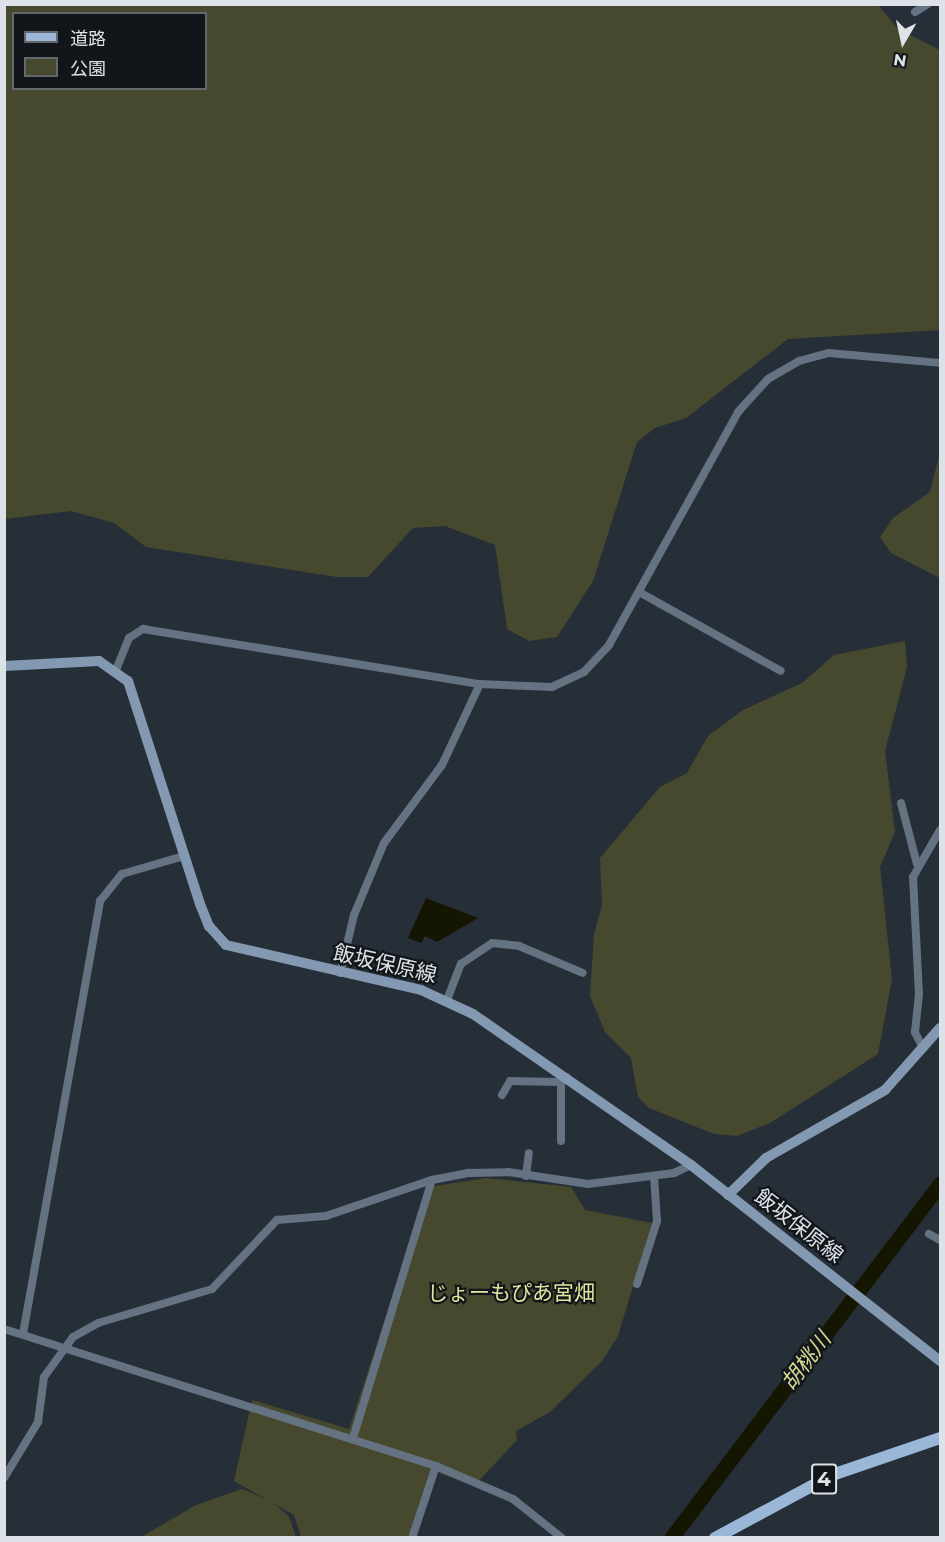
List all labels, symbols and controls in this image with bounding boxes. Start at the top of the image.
legend [12,12,207,90]
north arrow [873,12,933,72]
text: 道路 [70,28,106,50]
text: N [892,50,908,71]
text: 公園 [70,58,106,80]
street label: 飯坂保原線 [331,940,439,988]
street label: 飯坂保原線 [750,1184,848,1268]
park label: じょーもぴあ宮畑 [427,1280,595,1306]
water label: 胡桃川 [776,1327,836,1395]
road number: 4 [810,1462,838,1496]

